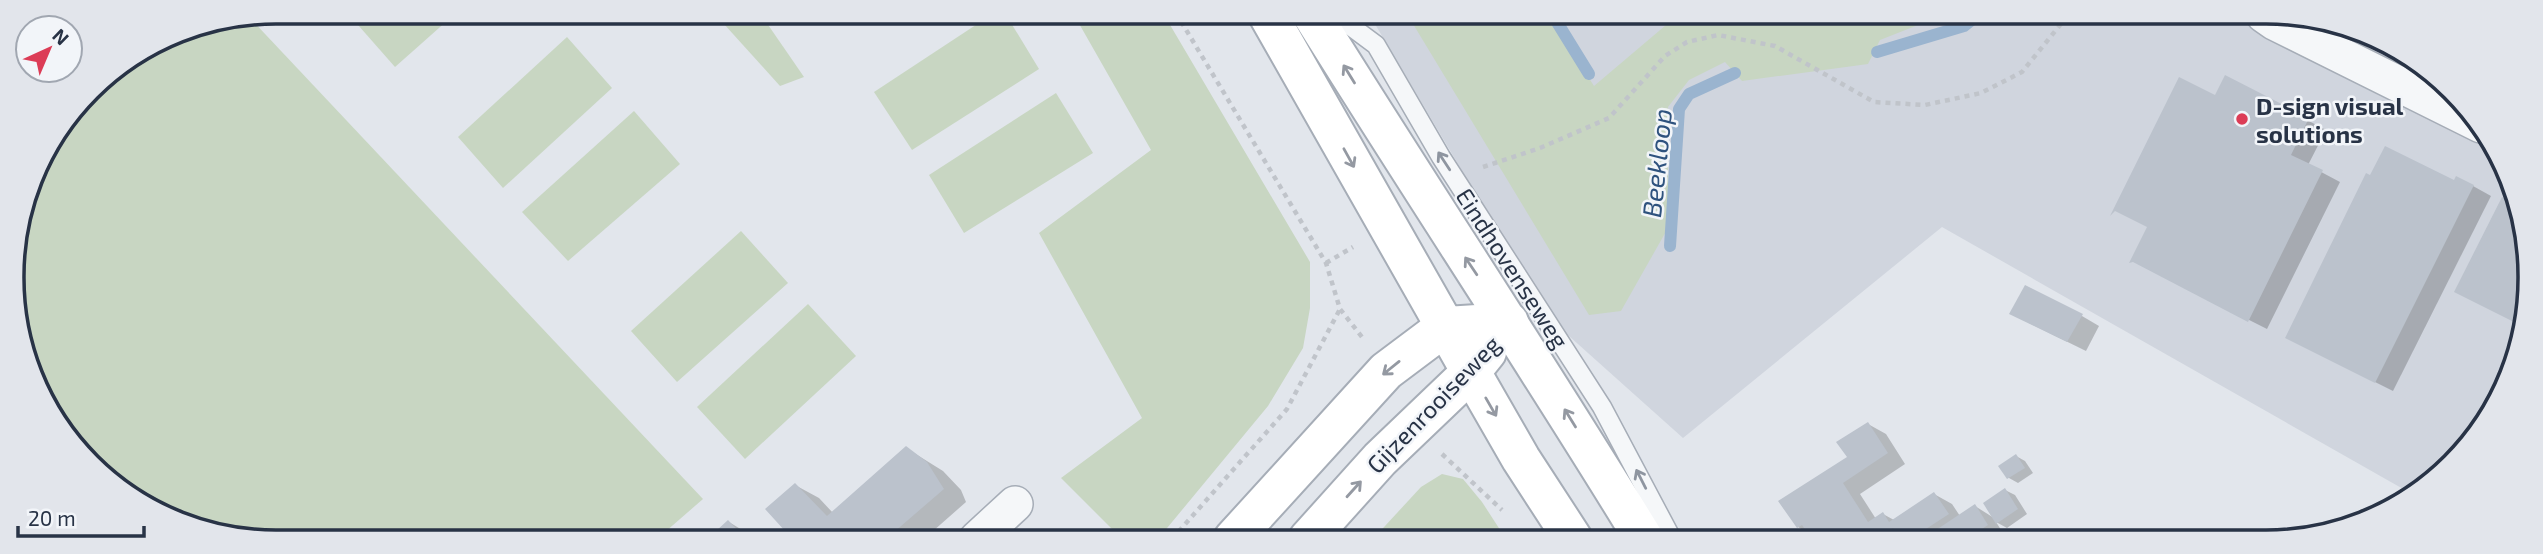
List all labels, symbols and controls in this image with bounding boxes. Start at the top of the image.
north arrow [14,14,84,84]
text: N [48,23,74,49]
one-way arrow [1341,65,1356,84]
place label: D-sign visual solutions [2256,91,2404,148]
water label: Beekloop [1635,107,1677,219]
marker: D-sign visual solutions [2234,111,2250,127]
one-way arrow [1342,148,1356,168]
one-way arrow [1436,152,1451,171]
street label: Eindhovenseweg [1450,183,1576,353]
one-way arrow [1464,257,1479,276]
street label: Gijzenrooiseweg [1360,329,1506,479]
one-way arrow [1383,360,1401,375]
one-way arrow [1484,397,1498,417]
one-way arrow [1563,409,1577,429]
one-way arrow [1634,469,1647,490]
one-way arrow [1345,480,1361,498]
scale bar [18,494,144,538]
text: 20 m [28,505,76,530]

